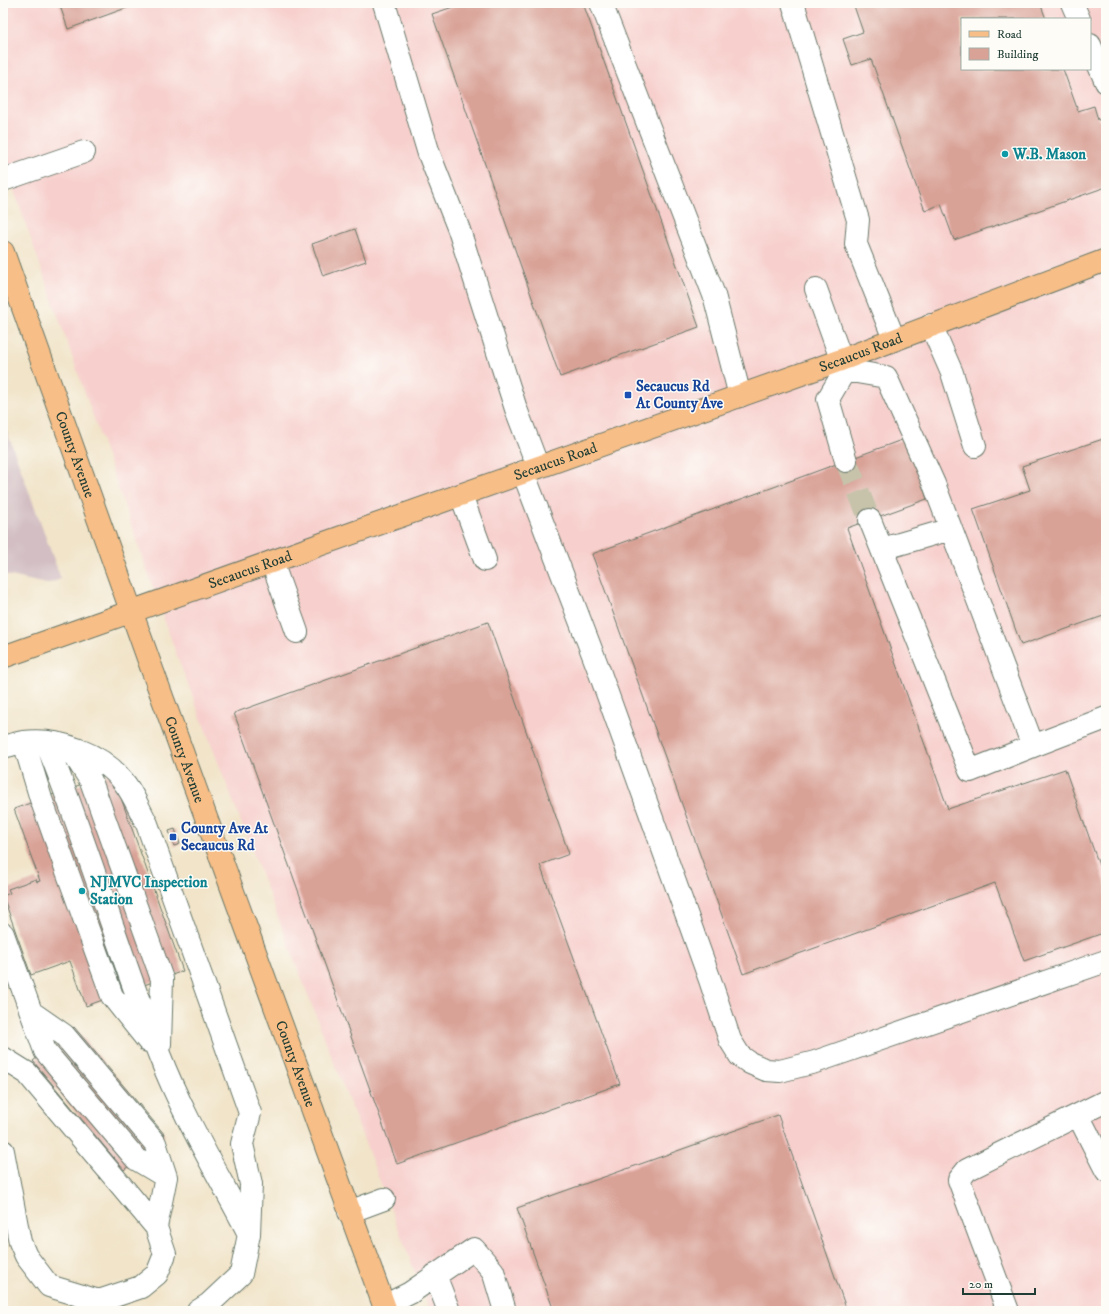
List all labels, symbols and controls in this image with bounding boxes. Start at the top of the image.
legend [961,18,1091,70]
text: Road [997,27,1022,42]
text: Building [997,47,1038,62]
place label: W.B. Mason [1012,145,1086,164]
marker: W.B. Mason [1000,149,1010,159]
street label: Secaucus Road [816,328,905,377]
place label: Secaucus Rd At County Ave [635,377,724,413]
marker: Secaucus Rd At County Ave [623,390,633,400]
street label: County Avenue [51,409,99,500]
street label: Secaucus Road [511,438,600,485]
street label: Secaucus Road [206,546,295,593]
street label: County Avenue [160,714,209,805]
place label: County Ave At Secaucus Rd [181,819,268,855]
marker: County Ave At Secaucus Rd [168,832,178,842]
place label: NJMVC Inspection Station [90,873,208,909]
marker: NJMVC Inspection Station [77,886,87,896]
street label: County Avenue [271,1018,320,1110]
scale bar [963,1270,1035,1296]
text: 20 m [969,1277,993,1292]

